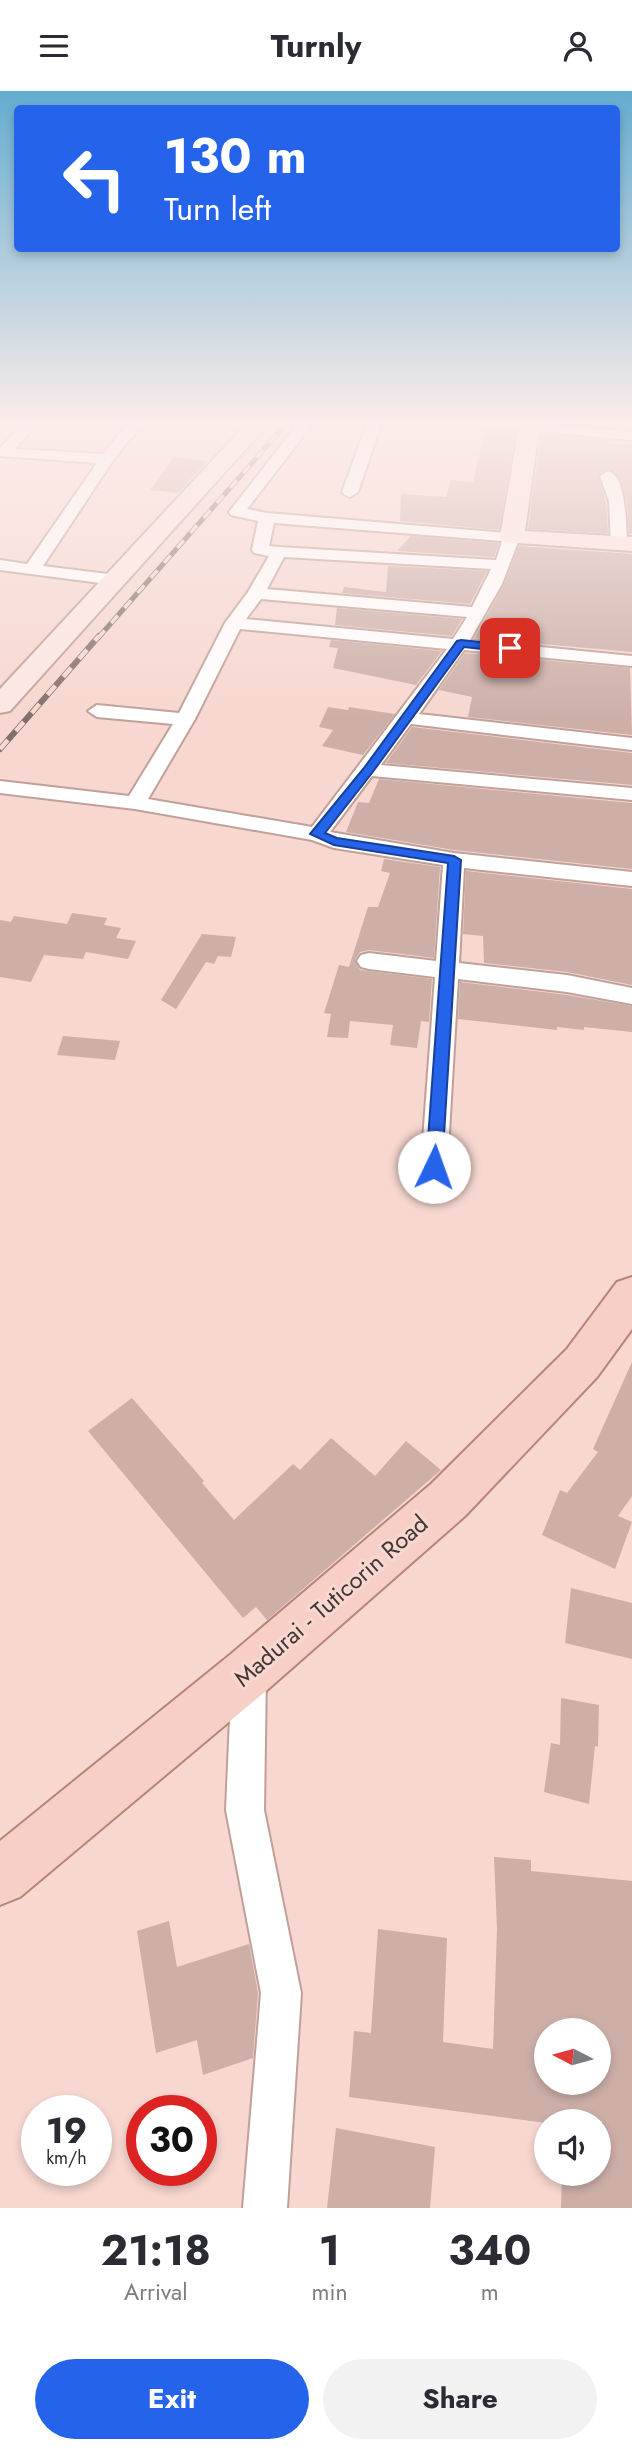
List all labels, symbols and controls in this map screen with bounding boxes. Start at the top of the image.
text: Turnly [271,23,361,69]
icon: menu [35,27,73,65]
icon: person [559,27,597,65]
text: 130 m [164,121,307,191]
icon: left [49,133,140,224]
text: Turn left [164,186,271,232]
pin [480,618,540,678]
icon: arrive [491,629,529,667]
position arrow [397,1130,471,1204]
street label: Madurai - Tuticorin Road [226,1506,435,1695]
north arrow [534,2018,611,2095]
map controls [534,2018,611,2186]
speed limit sign: 30 [126,2095,217,2186]
text: 19 [46,2106,87,2156]
button: sound [534,2109,611,2186]
text: km/h [46,2145,87,2171]
text: 21:18 [101,2220,211,2281]
text: 1 [319,2220,340,2281]
text: 340 [448,2220,531,2281]
text: Arrival [124,2275,187,2309]
text: min [311,2275,347,2309]
text: m [481,2275,499,2309]
button: Exit [35,2359,309,2439]
button: Share [323,2359,597,2439]

